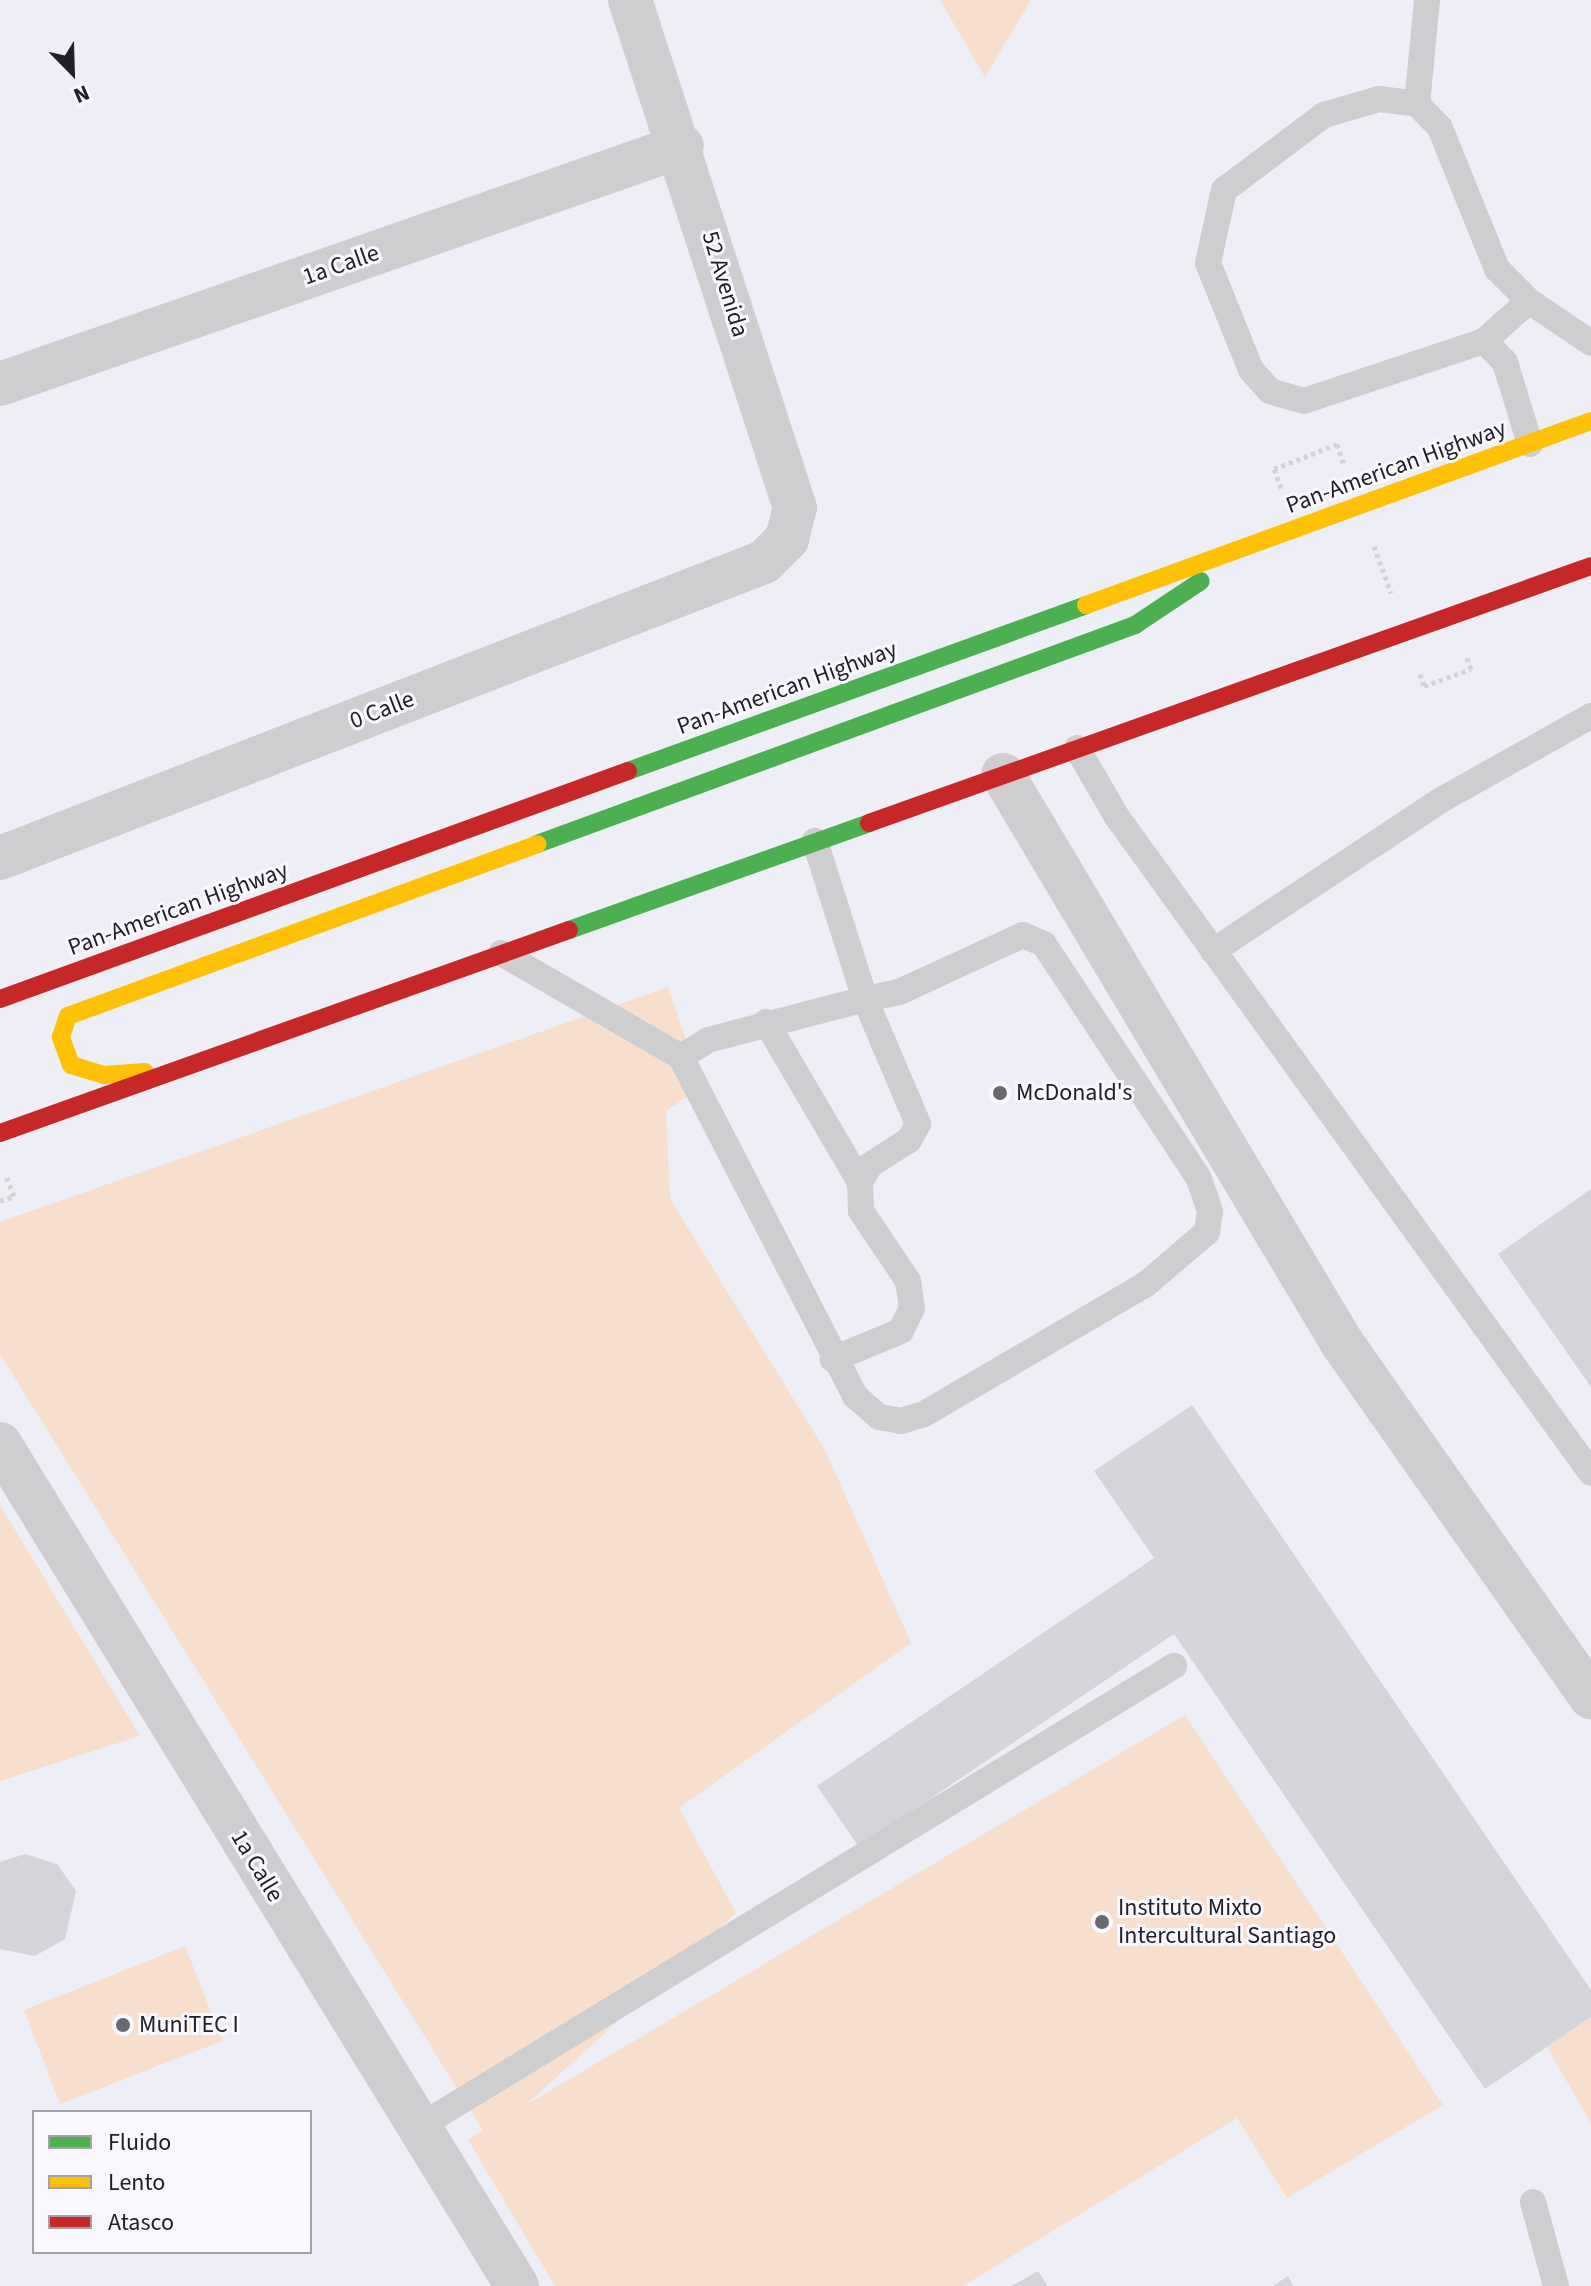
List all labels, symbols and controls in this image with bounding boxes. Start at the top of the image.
north arrow [32,32,112,112]
text: N [68,77,94,112]
street label: 52 Avenida [695,228,755,340]
street label: 1a Calle [299,239,383,291]
street label: Pan-American Highway [1282,414,1510,520]
street label: Pan-American Highway [673,635,901,741]
street label: 0 Calle [346,685,418,735]
street label: Pan-American Highway [64,856,292,962]
place label: McDonald's [1016,1079,1132,1107]
marker: McDonald's [991,1084,1009,1102]
street label: 1a Calle [224,1825,290,1907]
place label: Instituto Mixto Intercultural Santiago [1118,1894,1336,1950]
marker: Instituto Mixto Intercultural Santiago [1093,1913,1111,1931]
place label: MuniTEC I [139,2011,239,2039]
marker: MuniTEC I [114,2016,132,2034]
legend [32,2110,312,2254]
text: Fluido [108,2125,171,2160]
text: Lento [108,2165,165,2200]
text: Atasco [108,2205,174,2240]

